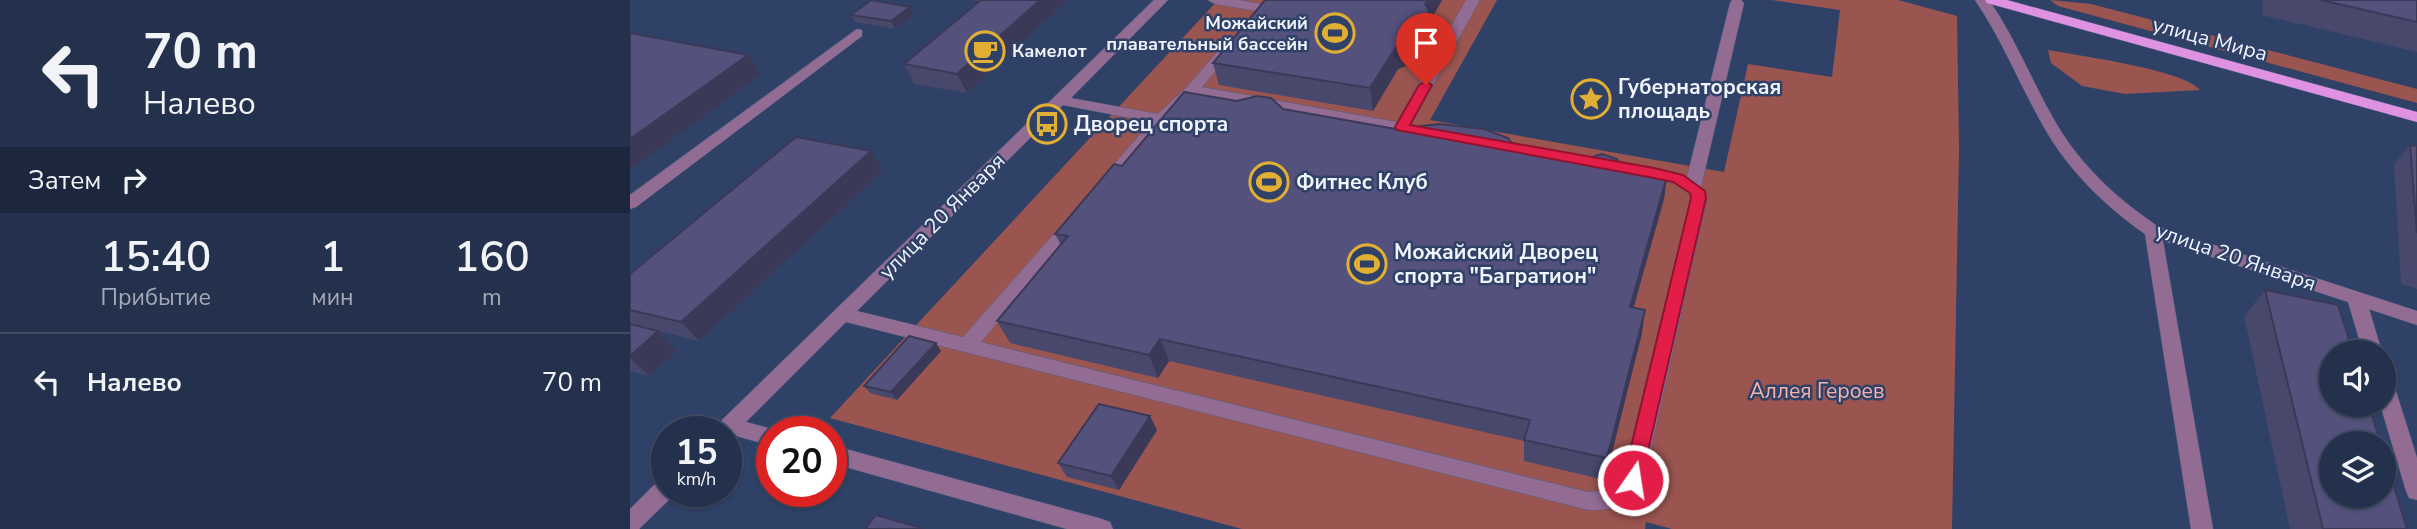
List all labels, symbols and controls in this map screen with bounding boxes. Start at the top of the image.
street label: улица Мира [2149,10,2271,68]
place label: Можайский плавательный бассейн [1106,11,1308,56]
sports icon: Можайский плавательный бассейн [1314,12,1356,54]
pin [1396,13,1456,85]
text: 70 m [143,18,258,85]
icon: arrive [1407,24,1445,62]
icon: left [28,28,119,119]
cafe icon: Камелот [964,30,1006,72]
place label: Камелот [1012,39,1087,63]
place label: Губернаторская площадь [1618,73,1781,125]
place icon: Губернаторская площадь [1570,78,1612,120]
text: Налево [143,82,256,125]
bus stop icon: Дворец спорта [1026,103,1068,145]
place label: Дворец спорта [1074,110,1228,138]
street label: улица 20 Января [873,147,1011,285]
icon: right [115,161,153,199]
sports icon: Фитнес Клуб [1248,161,1290,203]
text: Затем [28,163,101,198]
place label: Фитнес Клуб [1296,168,1428,196]
street label: улица 20 Января [2152,216,2320,298]
text: 15:40 [100,229,211,286]
text: 1 [320,229,345,286]
text: 160 [454,229,530,286]
place label: Можайский Дворец спорта "Багратион" [1394,238,1598,290]
sports icon: Можайский Дворец спорта "Багратион" [1346,243,1388,285]
text: Прибытие [101,282,211,313]
text: мин [312,282,354,313]
text: m [482,282,502,313]
map controls [2319,340,2396,508]
button: sound [2319,340,2396,417]
icon: left [28,363,66,401]
text: Налево [87,365,182,400]
text: 70 m [542,365,602,400]
park label: Аллея Героев [1750,377,1884,405]
speed limit sign: 20 [756,416,847,507]
text: 15 [675,429,718,476]
button: layers [2319,431,2396,508]
position arrow [1596,443,1670,517]
text: km/h [677,467,716,491]

